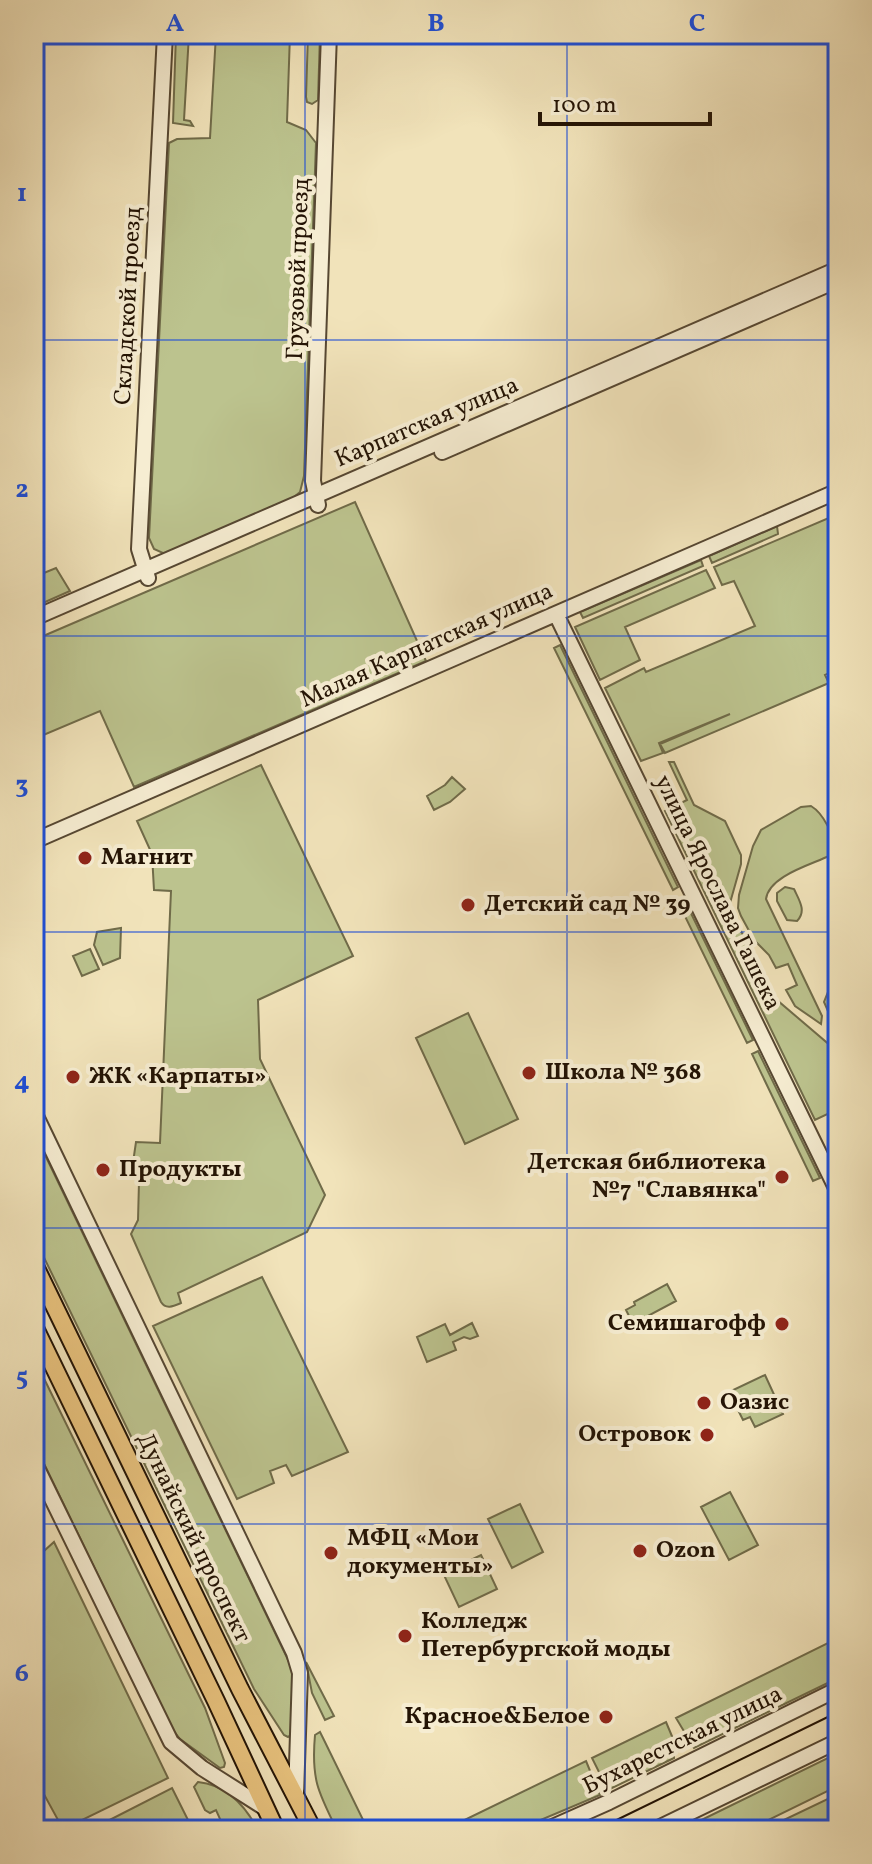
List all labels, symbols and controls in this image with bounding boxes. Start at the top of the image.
text: A [166,6,185,42]
text: B [427,6,445,42]
text: C [689,6,705,42]
scale bar [540,76,710,126]
text: 100 m [552,89,617,123]
text: 1 [17,176,27,212]
street label: Грузовой проезд [279,177,319,361]
street label: Складской проезд [107,206,151,406]
street label: Карпатская улица [330,369,524,477]
text: 2 [15,472,29,508]
street label: Малая Карпатская улица [295,575,559,717]
text: 3 [15,768,29,804]
street label: улица Ярослава Гашека [645,769,789,1017]
place label: Магнит [101,841,193,875]
marker: Магнит [76,849,94,867]
place label: Детский сад № 39 [484,888,691,922]
marker: Детский сад № 39 [459,896,477,914]
place label: Школа № 368 [545,1056,701,1090]
place label: ЖК «Карпаты» [89,1060,267,1094]
text: 4 [14,1064,30,1100]
marker: Школа № 368 [520,1064,538,1082]
marker: ЖК «Карпаты» [64,1068,82,1086]
place label: Детская библиотека №7 "Славянка" [527,1146,766,1208]
place label: Продукты [119,1153,242,1187]
marker: Продукты [94,1161,112,1179]
marker: Детская библиотека №7 "Славянка" [773,1168,791,1186]
place label: Семишагофф [608,1307,766,1341]
marker: Семишагофф [773,1315,791,1333]
text: 5 [16,1360,28,1396]
place label: Оазис [720,1386,789,1420]
marker: Оазис [695,1394,713,1412]
place label: Островок [578,1418,691,1452]
marker: Островок [698,1426,716,1444]
street label: Дунайский проспект [127,1427,259,1649]
place label: МФЦ «Мои документы» [347,1522,493,1584]
place label: Ozon [656,1534,716,1568]
marker: Ozon [631,1542,649,1560]
marker: МФЦ «Мои документы» [322,1544,340,1562]
place label: Колледж Петербургской моды [421,1605,671,1667]
marker: Колледж Петербургской моды [396,1627,414,1645]
text: 6 [15,1656,29,1692]
street label: Бухарестская улица [577,1678,789,1804]
place label: Красное&Белое [405,1700,590,1734]
marker: Красное&Белое [597,1708,615,1726]

